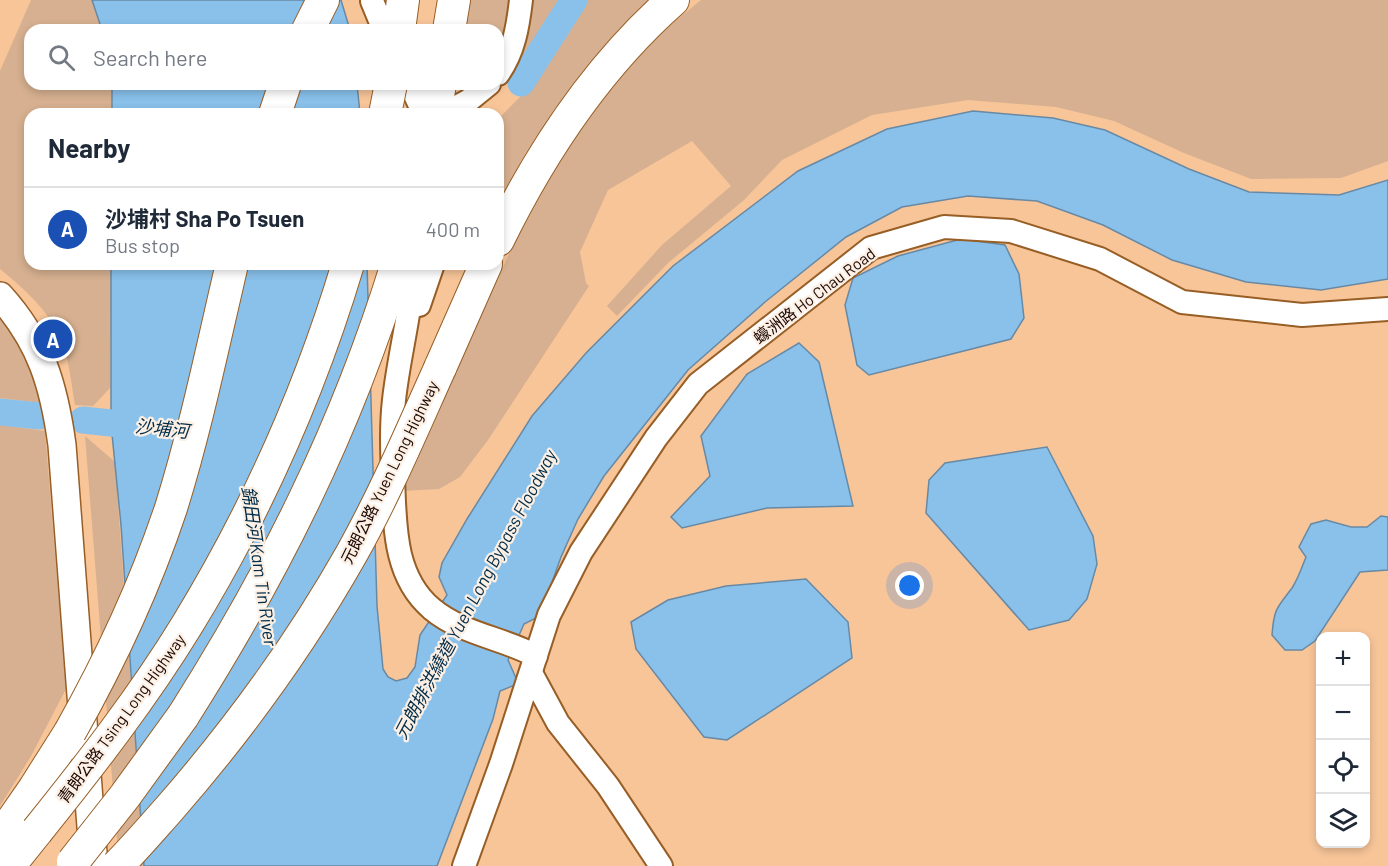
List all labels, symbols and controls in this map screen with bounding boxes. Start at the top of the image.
search box [24,24,504,90]
icon: search [45,41,78,74]
text: Search here [93,44,207,70]
text: Nearby [48,132,130,163]
text: 沙埔村 Sha Po Tsuen [105,205,304,231]
text: A [61,217,74,241]
text: 400 m [426,217,480,241]
text: Bus stop [105,233,180,257]
street label: 蠔洲路 Ho Chau Road [749,243,879,347]
pin: A [34,316,72,362]
street label: 元朗公路 Yuen Long Highway [336,377,442,567]
water label: 沙埔河 [134,414,193,442]
water label: 元朗排洪繞道 Yuen Long Bypass Floodway [389,445,561,742]
water label: 錦田河 Kam Tin River [238,485,282,648]
your location [895,571,924,600]
street label: 青朗公路 Tsing Long Highway [53,629,189,806]
map controls [1316,632,1370,848]
button: + [1316,632,1370,686]
button: − [1316,686,1370,740]
button: locate [1316,740,1370,794]
button: layers [1316,794,1370,848]

